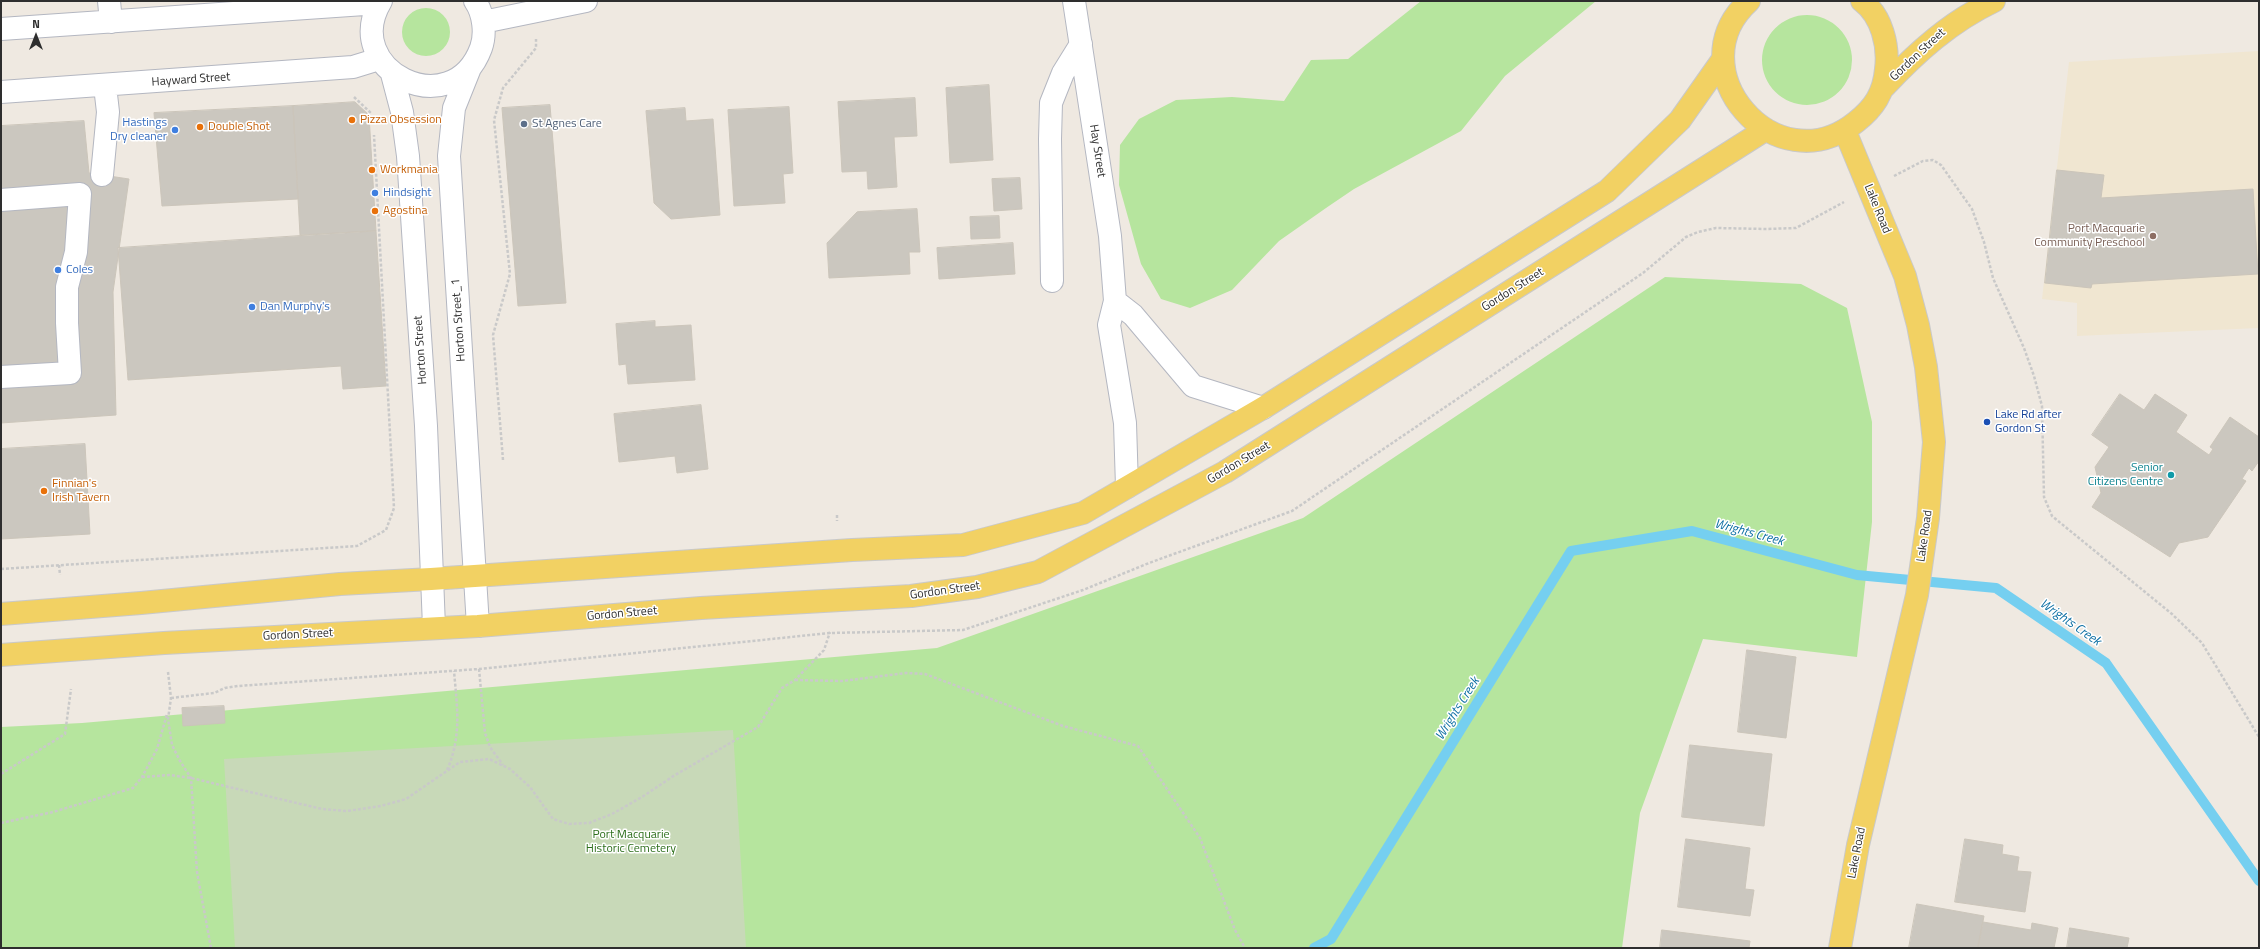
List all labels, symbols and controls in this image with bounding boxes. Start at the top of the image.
north arrow [16,16,56,56]
text: N [32,16,40,32]
street label: Gordon Street [1887,26,1949,84]
street label: Hayward Street [151,70,231,90]
place label: Pizza Obsession [360,113,442,127]
marker: Pizza Obsession [347,115,357,125]
place label: Hastings Dry cleaner [110,116,167,144]
place label: St Agnes Care [532,117,602,131]
marker: St Agnes Care [519,119,529,129]
place label: Double Shot [208,120,270,134]
marker: Double Shot [195,122,205,132]
street label: Hay Street [1086,123,1108,179]
marker: Hastings Dry cleaner [170,125,180,135]
place label: Workmania [380,163,438,177]
marker: Workmania [367,165,377,175]
street label: Lake Road [1861,182,1893,236]
place label: Hindsight [383,186,432,200]
marker: Hindsight [370,188,380,198]
place label: Agostina [383,204,427,218]
marker: Agostina [370,206,380,216]
place label: Port Macquarie Community Preschool [2034,222,2145,250]
marker: Port Macquarie Community Preschool [2148,231,2158,241]
place label: Coles [66,263,93,277]
marker: Coles [53,265,63,275]
street label: Gordon Street [1479,265,1547,315]
street label: Horton Street_1 [449,278,469,362]
place label: Dan Murphy's [260,300,330,314]
marker: Dan Murphy's [247,302,257,312]
street label: Horton Street [411,315,431,385]
place label: Lake Rd after Gordon St [1995,408,2062,436]
marker: Lake Rd after Gordon St [1982,417,1992,427]
street label: Gordon Street [1205,439,1273,487]
place label: Senior Citizens Centre [2088,461,2163,489]
marker: Senior Citizens Centre [2166,470,2176,480]
place label: Finnian's Irish Tavern [52,477,110,505]
marker: Finnian's Irish Tavern [39,486,49,496]
street label: Lake Road [1914,509,1936,563]
water label: Wrights Creek [1713,516,1785,550]
street label: Gordon Street [909,579,981,603]
water label: Wrights Creek [2037,596,2103,650]
street label: Gordon Street [586,604,658,624]
street label: Gordon Street [262,626,334,644]
water label: Wrights Creek [1433,675,1483,743]
street label: Lake Road [1845,826,1869,880]
park label: Port Macquarie Historic Cemetery [586,828,676,856]

